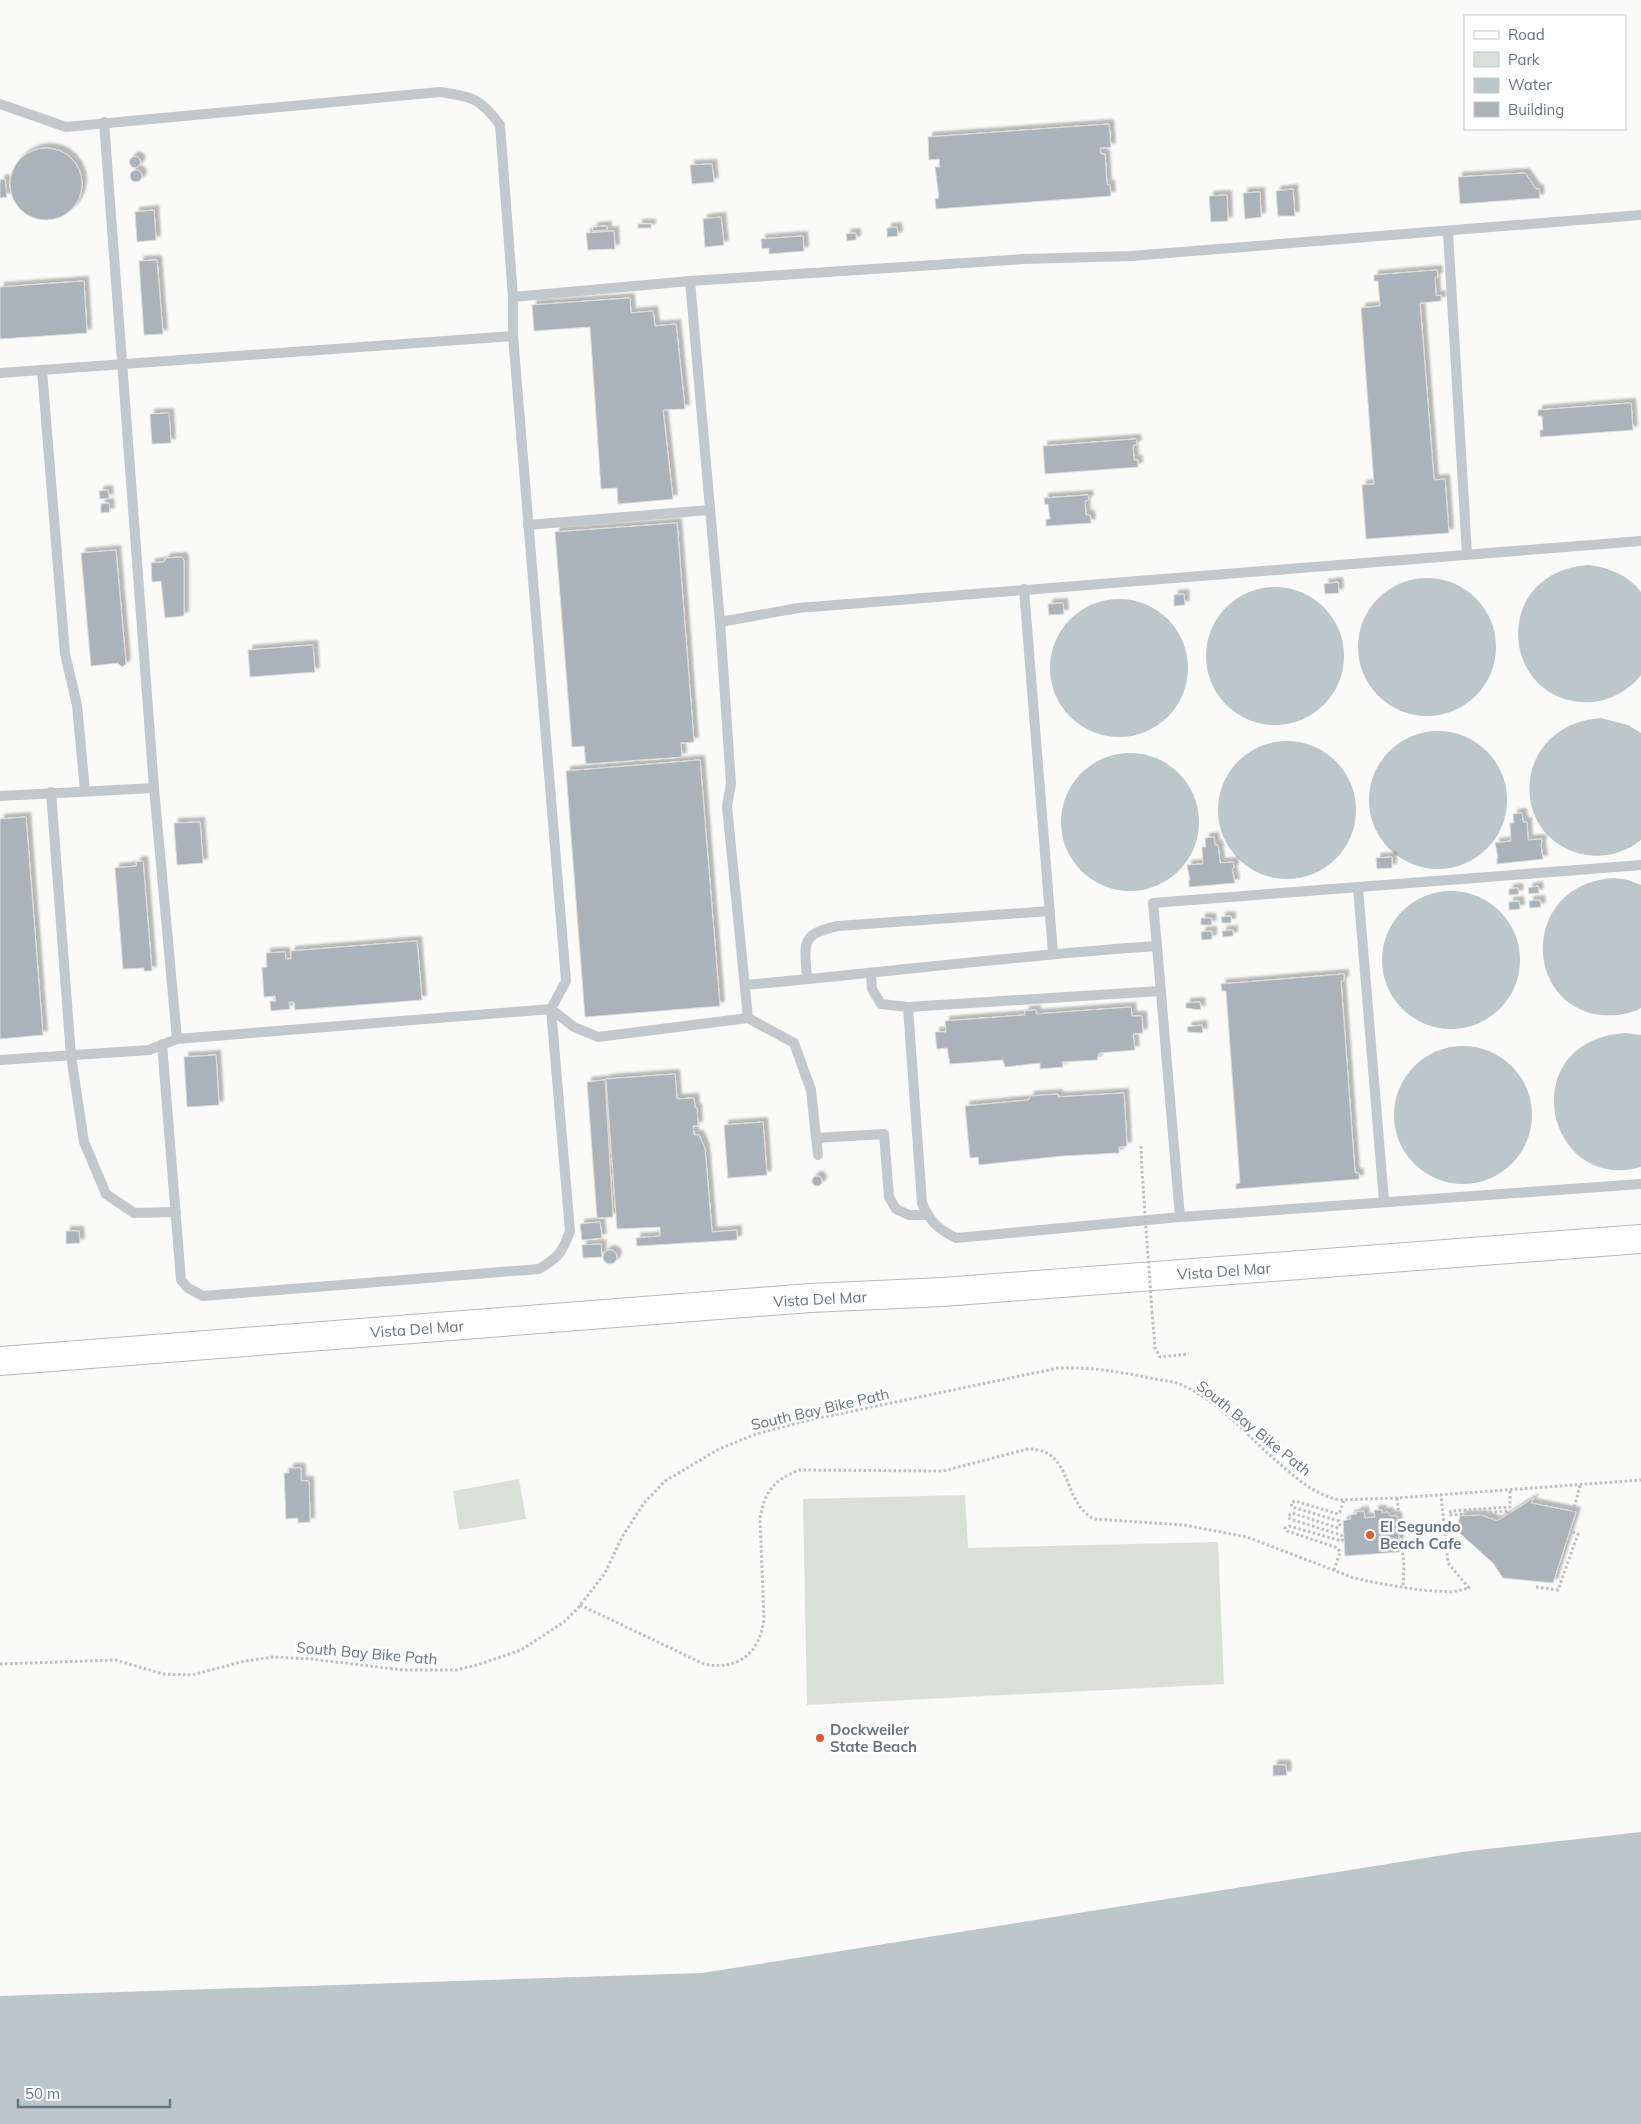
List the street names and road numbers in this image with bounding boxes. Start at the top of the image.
street label: Vista Del Mar [1177,1258,1272,1284]
street label: Vista Del Mar [773,1287,868,1311]
street label: Vista Del Mar [370,1316,465,1342]
street label: South Bay Bike Path [1193,1376,1315,1480]
street label: South Bay Bike Path [749,1384,891,1434]
street label: South Bay Bike Path [296,1637,438,1669]

